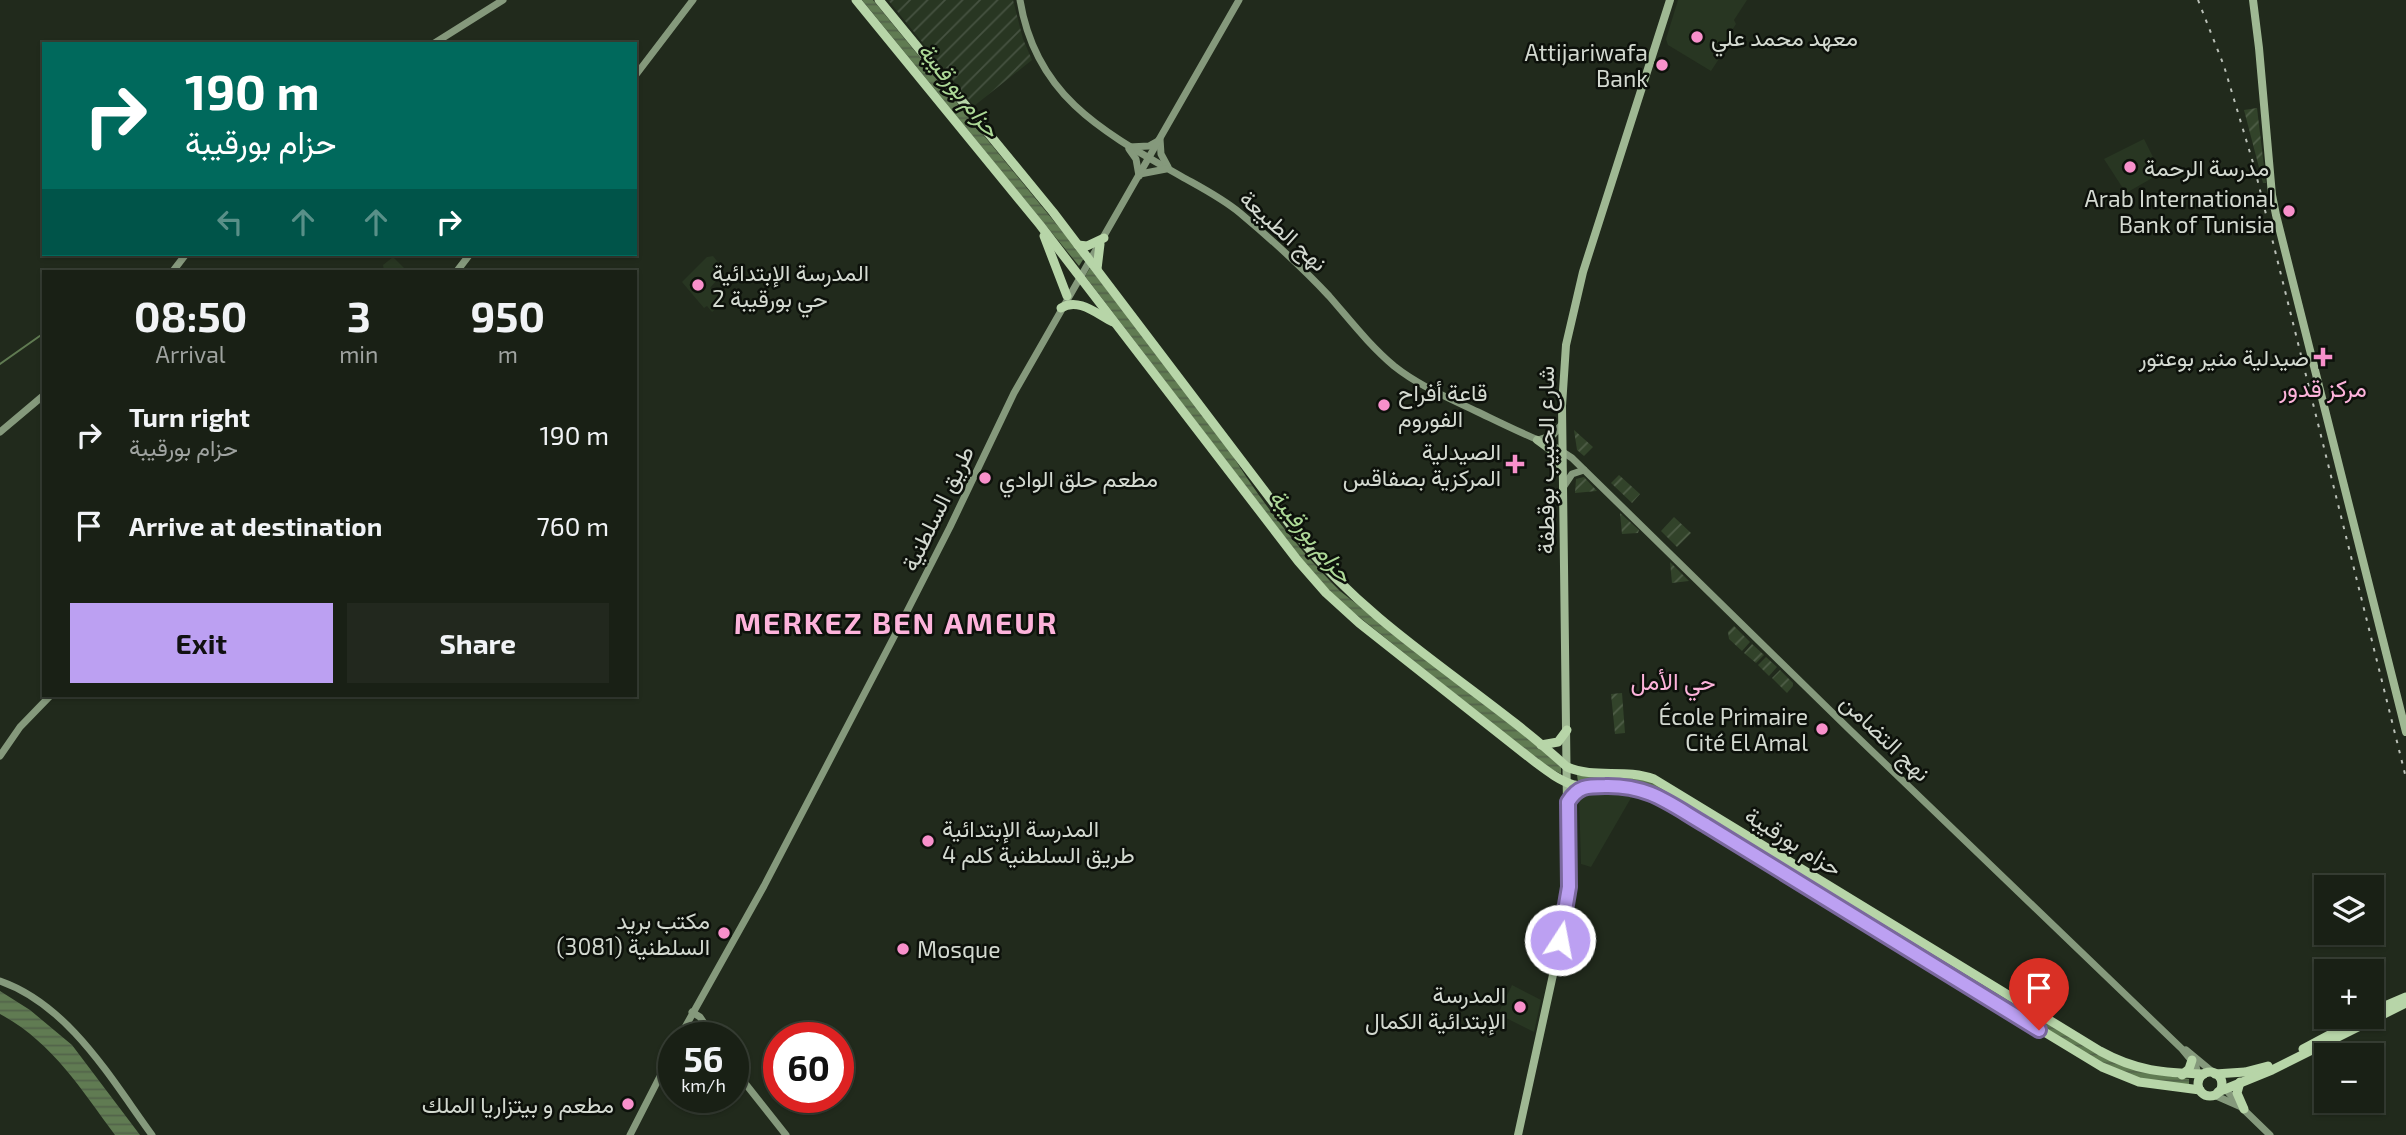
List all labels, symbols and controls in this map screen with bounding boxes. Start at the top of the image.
place label: معهد محمد علي [1711,23,1858,57]
marker: معهد محمد علي [1689,29,1705,45]
water label: حزام بورقيبة [911,36,1008,145]
place label: Attijariwafa Bank [1525,38,1648,92]
marker: Attijariwafa Bank [1654,57,1670,73]
text: 190 m [185,61,320,120]
icon: right [70,70,161,161]
text: حزام بورقيبة [185,122,337,160]
place label: مدرسة الرحمة [2144,153,2269,183]
marker: مدرسة الرحمة [2122,159,2138,175]
street label: نهج الطبيعة [1233,184,1333,279]
place label: Arab International Bank of Tunisia [2085,184,2275,238]
icon: left [211,203,249,241]
icon: ahead [284,203,322,241]
icon: ahead [357,203,395,241]
icon: right [430,203,468,241]
marker: Arab International Bank of Tunisia [2281,203,2297,219]
place label: المدرسة الإبتدائية حي بورقيبة 2 [712,258,869,318]
marker: المدرسة الإبتدائية حي بورقيبة 2 [690,277,706,293]
text: 08:50 [134,290,247,340]
text: 3 [347,290,371,340]
text: 950 [470,290,545,340]
text: Arrival [156,340,226,368]
text: min [339,340,378,368]
text: m [498,340,518,368]
place label: صيدلية منير بوعتور [2138,343,2309,373]
marker: صيدلية منير بوعتور [2315,349,2331,365]
street label: شارع الحبيب بوقطفة [1531,366,1562,554]
district label: مركز قدور [2278,373,2367,404]
place label: قاعة أفراح الفوروم [1398,378,1487,434]
marker: قاعة أفراح الفوروم [1376,397,1392,413]
text: Turn right [129,401,250,432]
icon: right [70,416,108,454]
text: 190 m [540,419,609,450]
text: حزام بورقيبة [129,433,238,461]
place label: الصيدلية المركزية بصفاقس [1343,437,1501,493]
street label: طريق السلطنية [895,441,981,576]
marker: الصيدلية المركزية بصفاقس [1507,456,1523,472]
place label: مطعم حلق الوادي [999,464,1158,498]
marker: مطعم حلق الوادي [977,470,993,486]
water label: حزام بورقيبة [1262,482,1360,590]
icon: arrive [70,507,108,545]
text: Arrive at destination [129,510,382,541]
text: 760 m [537,510,609,541]
button: Exit [70,603,333,683]
button: Share [347,603,609,683]
district label: MERKEZ BEN AMEUR [734,604,1058,640]
district label: حي الأمل [1630,666,1716,701]
street label: نهج التضامن [1833,687,1937,789]
place label: École Primaire Cité El Amal [1658,702,1808,756]
marker: École Primaire Cité El Amal [1814,721,1830,737]
street label: حزام بورقيبة [1739,800,1848,883]
place label: المدرسة الإبتدائية طريق السلطنية كلم 4 [942,814,1135,870]
marker: المدرسة الإبتدائية طريق السلطنية كلم 4 [920,833,936,849]
map controls [2314,875,2384,1113]
button: layers [2314,875,2384,945]
position arrow [1523,903,1597,977]
place label: مكتب بريد السلطنية (3081) [556,906,710,960]
marker: مكتب بريد السلطنية (3081) [716,925,732,941]
place label: Mosque [917,935,1001,963]
marker: Mosque [895,941,911,957]
pin [2009,958,2069,1030]
button: + [2314,959,2384,1029]
icon: arrive [2020,969,2058,1007]
place label: المدرسة الإبتدائية الكمال [1365,980,1506,1036]
marker: المدرسة الإبتدائية الكمال [1512,999,1528,1015]
speed limit sign: 60 [763,1022,854,1113]
text: 56 [684,1037,723,1079]
button: − [2314,1043,2384,1113]
text: km/h [681,1074,726,1096]
place label: مطعم و بيتزاريا الملك [422,1090,614,1120]
marker: مطعم و بيتزاريا الملك [620,1096,636,1112]

